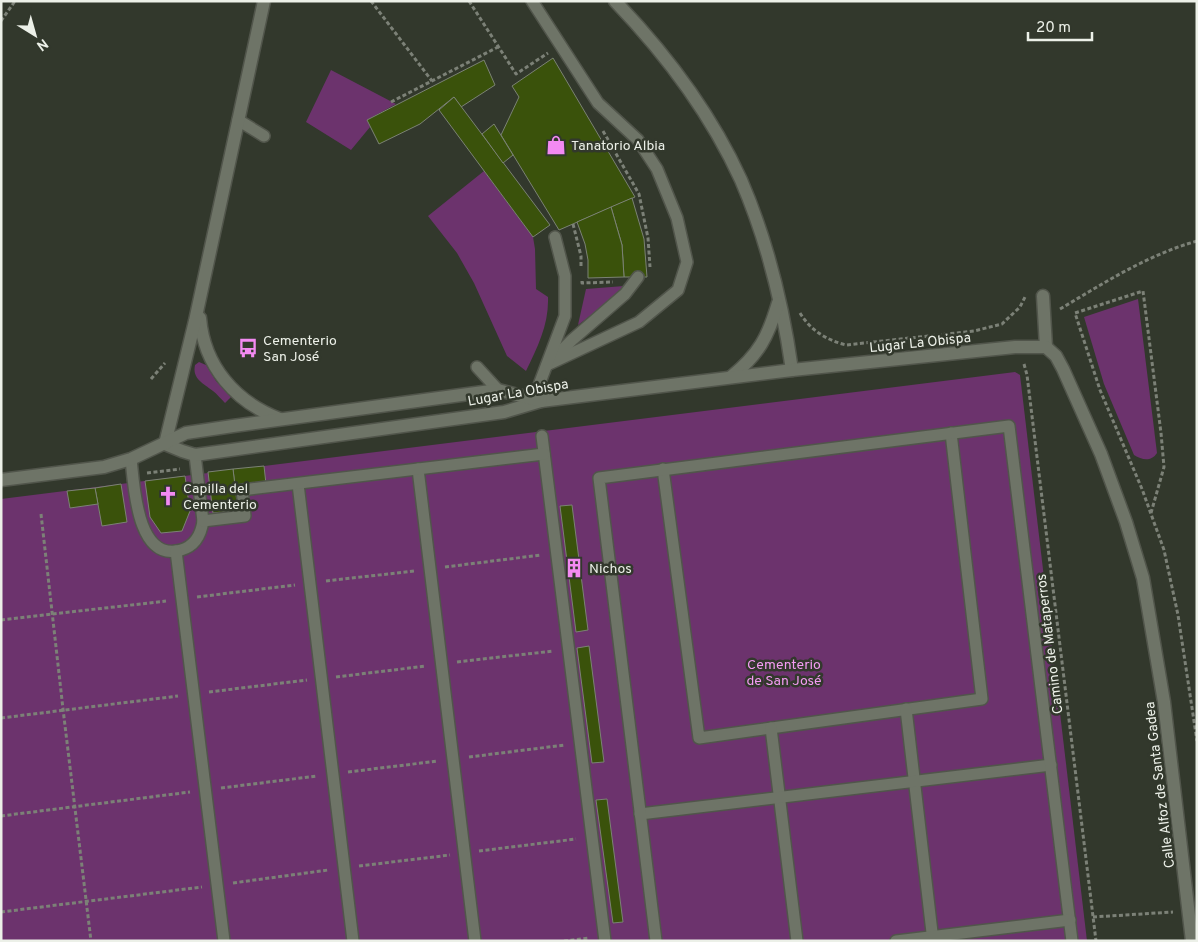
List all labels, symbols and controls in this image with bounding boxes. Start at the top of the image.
north arrow [10,10,60,60]
scale bar [1028,10,1092,42]
text: 20 m [1036,19,1071,38]
text: N [33,34,51,54]
shop icon: Tanatorio Albia [545,134,567,156]
place label: Tanatorio Albia [571,138,665,155]
street label: Lugar La Obispa [869,330,972,357]
place label: Cementerio San José [263,333,337,366]
bus stop icon: Cementerio San José [237,337,259,359]
street label: Lugar La Obispa [467,376,570,411]
place label: Capilla del Cementerio [183,481,257,514]
church icon: Capilla del Cementerio [157,485,179,507]
building icon: Nichos [563,557,585,579]
place label: Nichos [589,561,632,578]
street label: Camino de Mataperros [1033,573,1068,715]
park label: Cementerio de San José [746,657,822,690]
street label: Calle Alfoz de Santa Gadea [1142,701,1179,869]

